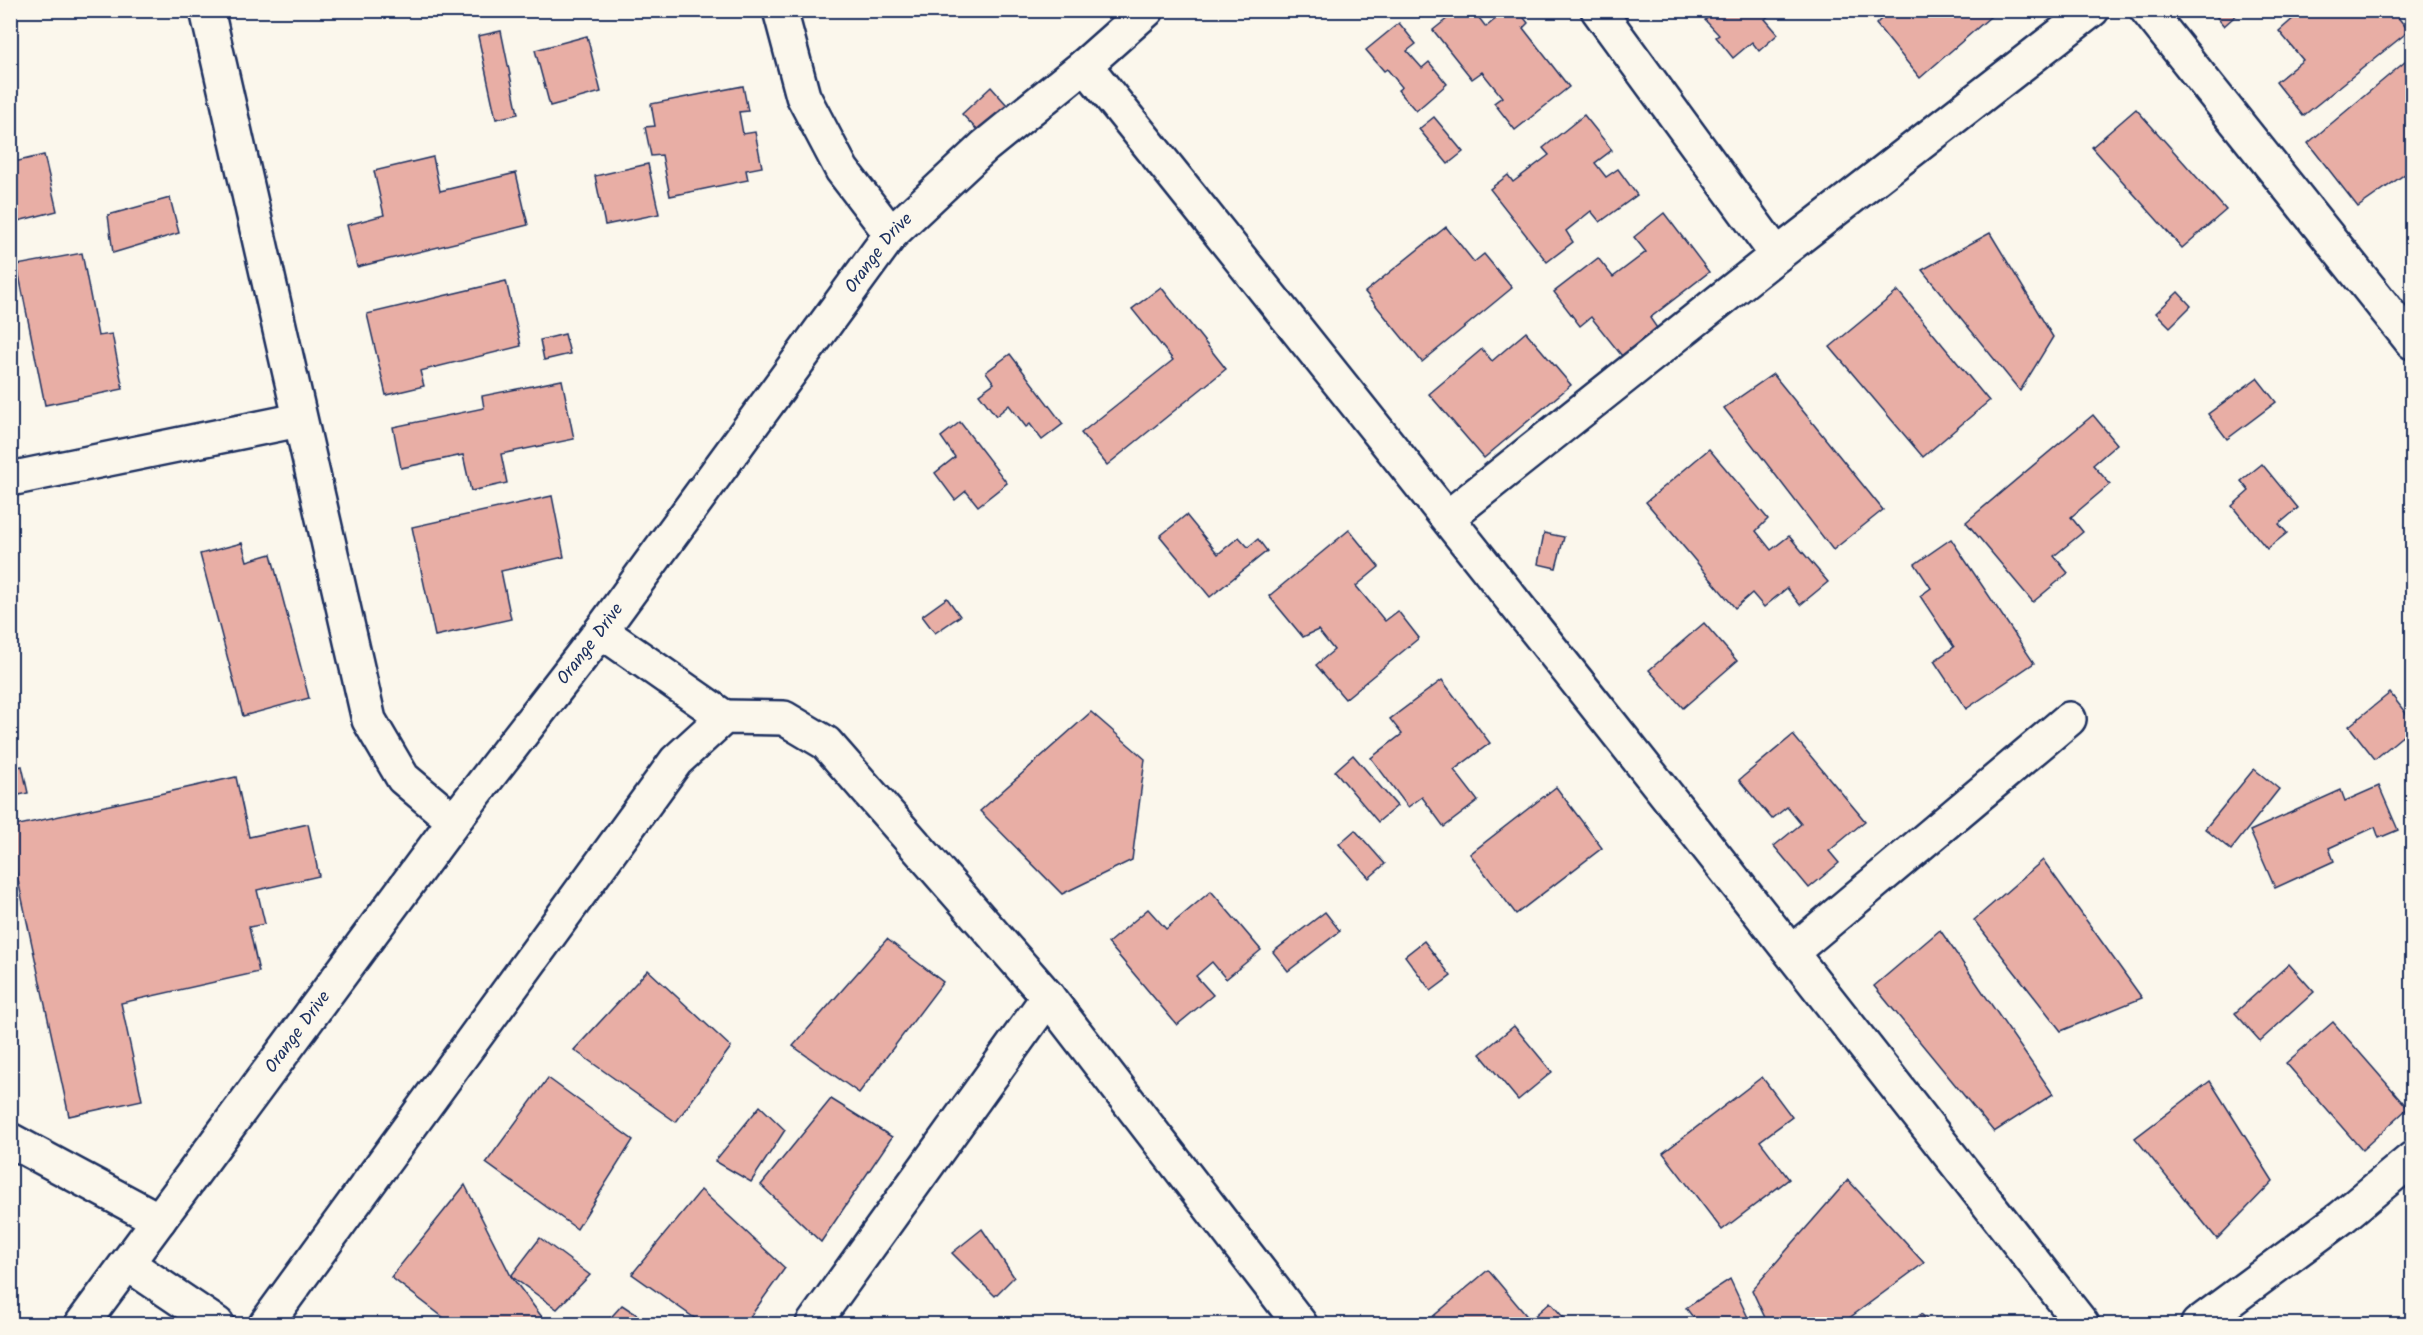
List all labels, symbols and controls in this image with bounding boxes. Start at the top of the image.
street label: Orange Drive [838,206,920,300]
street label: Orange Drive [550,597,631,691]
street label: Orange Drive [257,985,338,1080]

